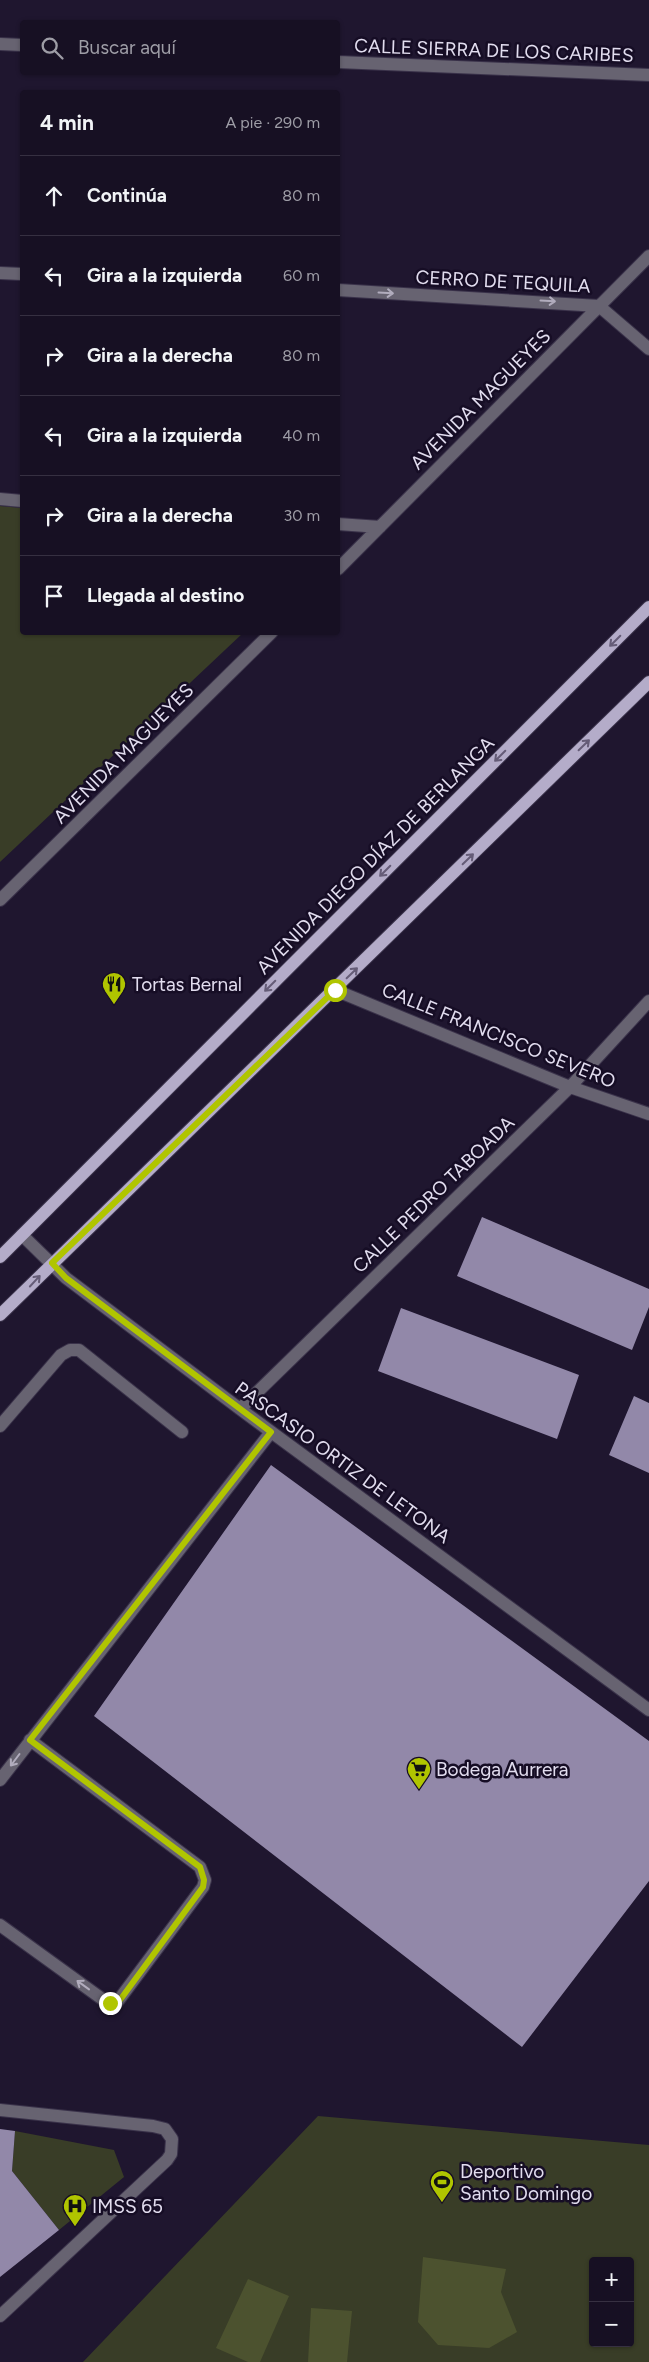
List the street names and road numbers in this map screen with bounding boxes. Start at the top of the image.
street label: CALLE SIERRA DE LOS CARIBES [354,34,634,67]
street label: CERRO DE TEQUILA [415,265,591,298]
street label: AVENIDA MAGUEYES [405,324,555,474]
street label: AVENIDA MAGUEYES [48,678,198,828]
street label: AVENIDA DIEGO DÍAZ DE BERLANGA [252,732,499,979]
street label: CALLE FRANCISCO SEVERO [379,978,619,1093]
street label: CALLE PEDRO TABOADA [348,1111,519,1278]
street label: PASCASIO ORTIZ DE LETONA [231,1377,455,1548]

